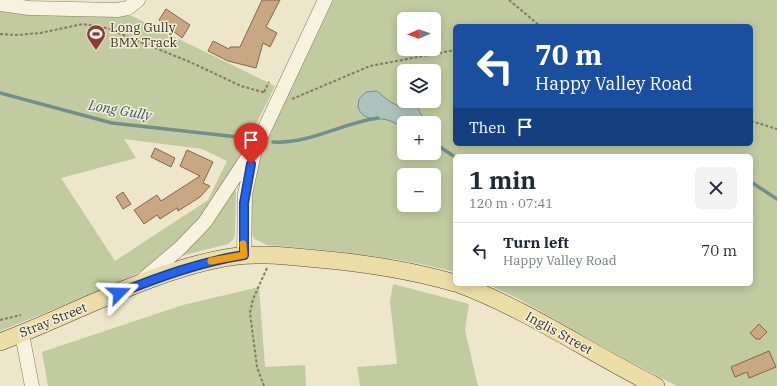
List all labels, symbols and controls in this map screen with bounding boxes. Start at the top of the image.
north arrow [397,12,441,56]
map controls [397,12,441,212]
place label: Long Gully BMX Track [110,19,178,51]
sports icon: Long Gully BMX Track [85,23,107,51]
text: 70 m [535,36,602,73]
icon: left [469,40,521,92]
button: layers [397,64,441,108]
text: Happy Valley Road [535,72,692,95]
water label: Long Gully [86,95,155,125]
button: + [397,116,441,160]
icon: arrive [514,116,536,138]
text: Then [469,118,506,137]
pin [234,123,268,164]
icon: arrive [240,129,262,151]
text: 1 min [469,164,536,196]
button: close [695,167,737,209]
button: − [397,168,441,212]
text: 120 m · 07:41 [469,195,553,212]
text: Turn left [503,233,569,252]
icon: left [469,240,491,262]
text: 70 m [701,241,737,260]
text: Happy Valley Road [503,252,617,269]
position arrow [98,272,140,314]
street label: Stray Street [17,299,90,341]
street label: Inglis Street [523,308,596,359]

